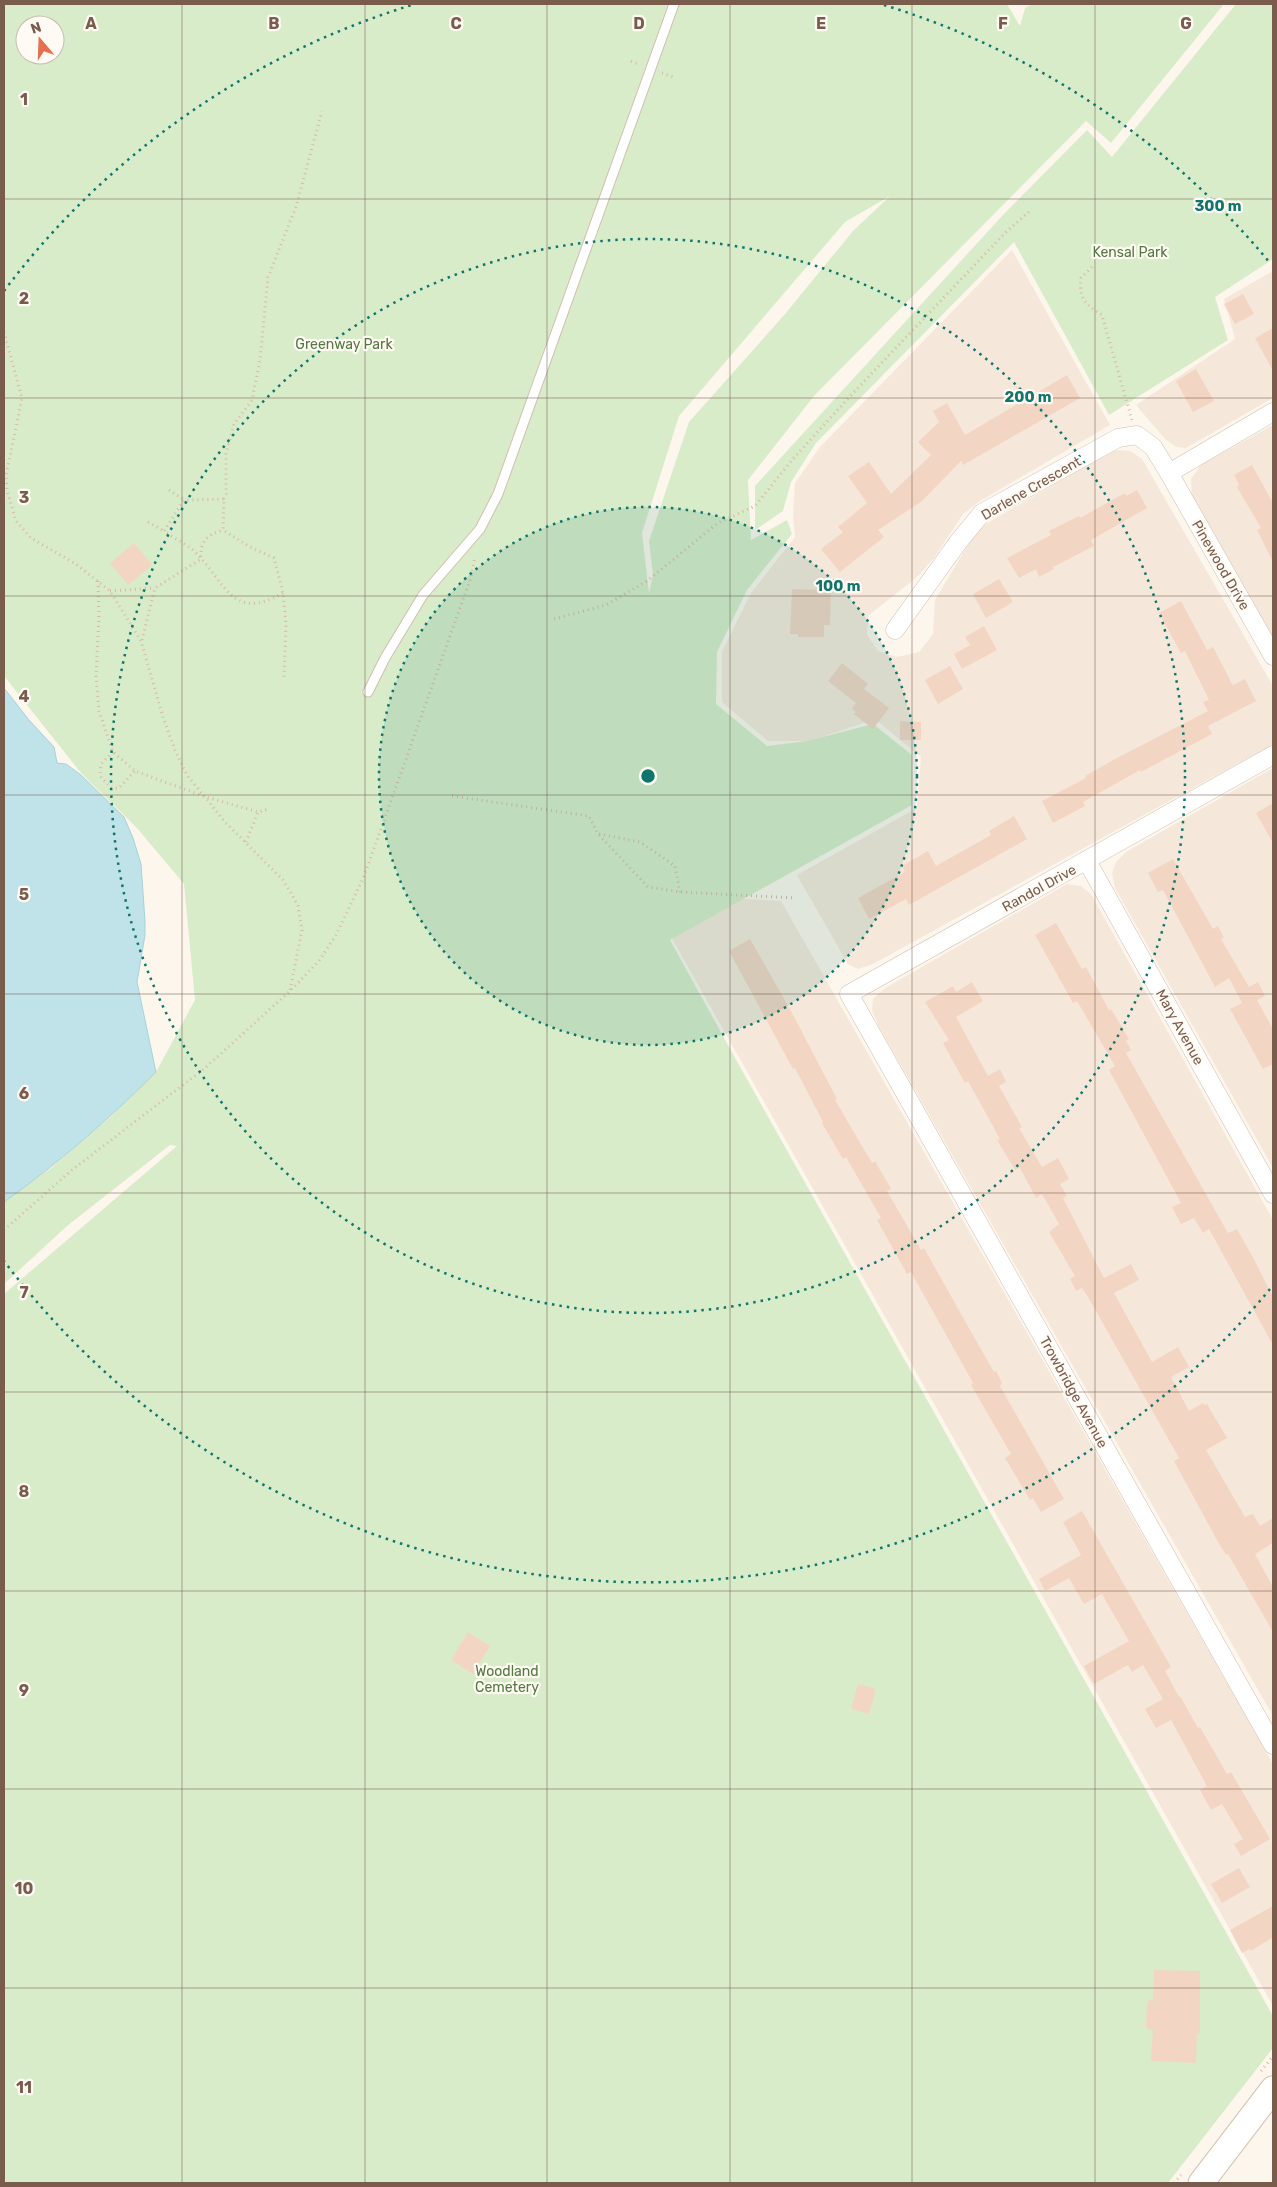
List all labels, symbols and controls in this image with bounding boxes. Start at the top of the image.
text: A [85,14,97,33]
text: B [268,14,280,33]
text: C [450,14,462,33]
text: D [633,14,645,33]
text: E [816,14,826,33]
text: F [998,14,1008,33]
text: G [1180,14,1192,33]
north arrow [15,15,65,65]
text: N [28,19,43,38]
text: 1 [20,90,28,109]
text: 300 m [1194,197,1242,215]
park label: Kensal Park [1092,244,1168,261]
text: 2 [19,289,29,308]
park label: Greenway Park [295,336,393,353]
text: 200 m [1004,388,1052,406]
street label: Darlene Crescent [978,453,1085,524]
text: 3 [19,488,29,507]
street label: Pinewood Drive [1188,517,1253,613]
text: 100 m [816,577,860,595]
text: 4 [19,687,30,706]
centre of rings [639,767,657,785]
street label: Randol Drive [999,861,1079,916]
text: 5 [19,885,29,904]
street label: Mary Avenue [1152,987,1207,1068]
text: 6 [19,1084,29,1103]
text: 7 [19,1283,29,1302]
street label: Trowbridge Avenue [1036,1334,1111,1451]
text: 8 [19,1482,30,1501]
park label: Woodland Cemetery [475,1663,539,1696]
text: 9 [19,1681,29,1700]
text: 10 [15,1879,34,1898]
text: 11 [16,2078,32,2097]

